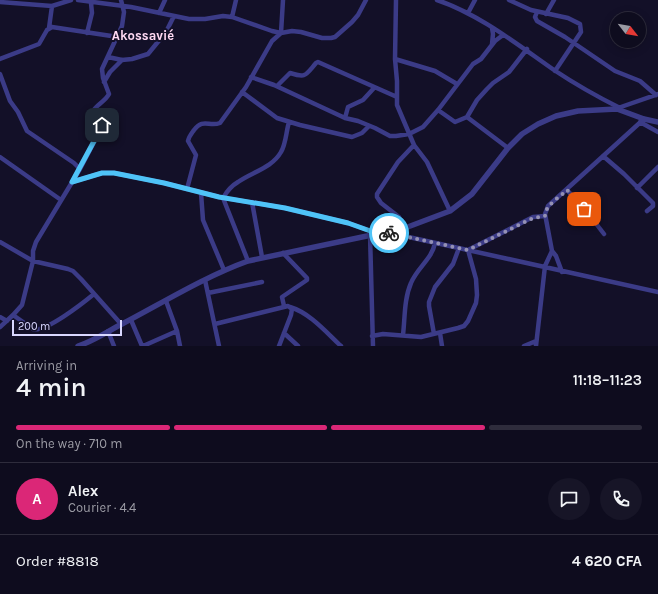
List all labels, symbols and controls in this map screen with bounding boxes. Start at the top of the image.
north arrow [610,12,646,48]
map controls [610,12,646,48]
district label: Akossavié [112,28,174,43]
pin [85,108,119,142]
icon: home [91,114,113,136]
pin [567,192,601,226]
icon: bag [573,198,595,220]
courier [369,213,409,253]
icon: bike [378,222,400,244]
scale bar [12,318,122,337]
text: 200 m [18,320,50,333]
text: Arriving in [16,358,77,373]
text: 11:18–11:23 [573,371,642,389]
text: 4 min [16,372,87,403]
text: On the way · 710 m [16,436,122,451]
button: chat [548,478,590,520]
button: phone [600,478,642,520]
text: Alex [68,482,98,500]
text: A [32,490,42,508]
text: Courier · 4.4 [68,500,136,515]
text: Order #8818 [16,552,99,570]
text: 4 620 CFA [572,552,642,570]

